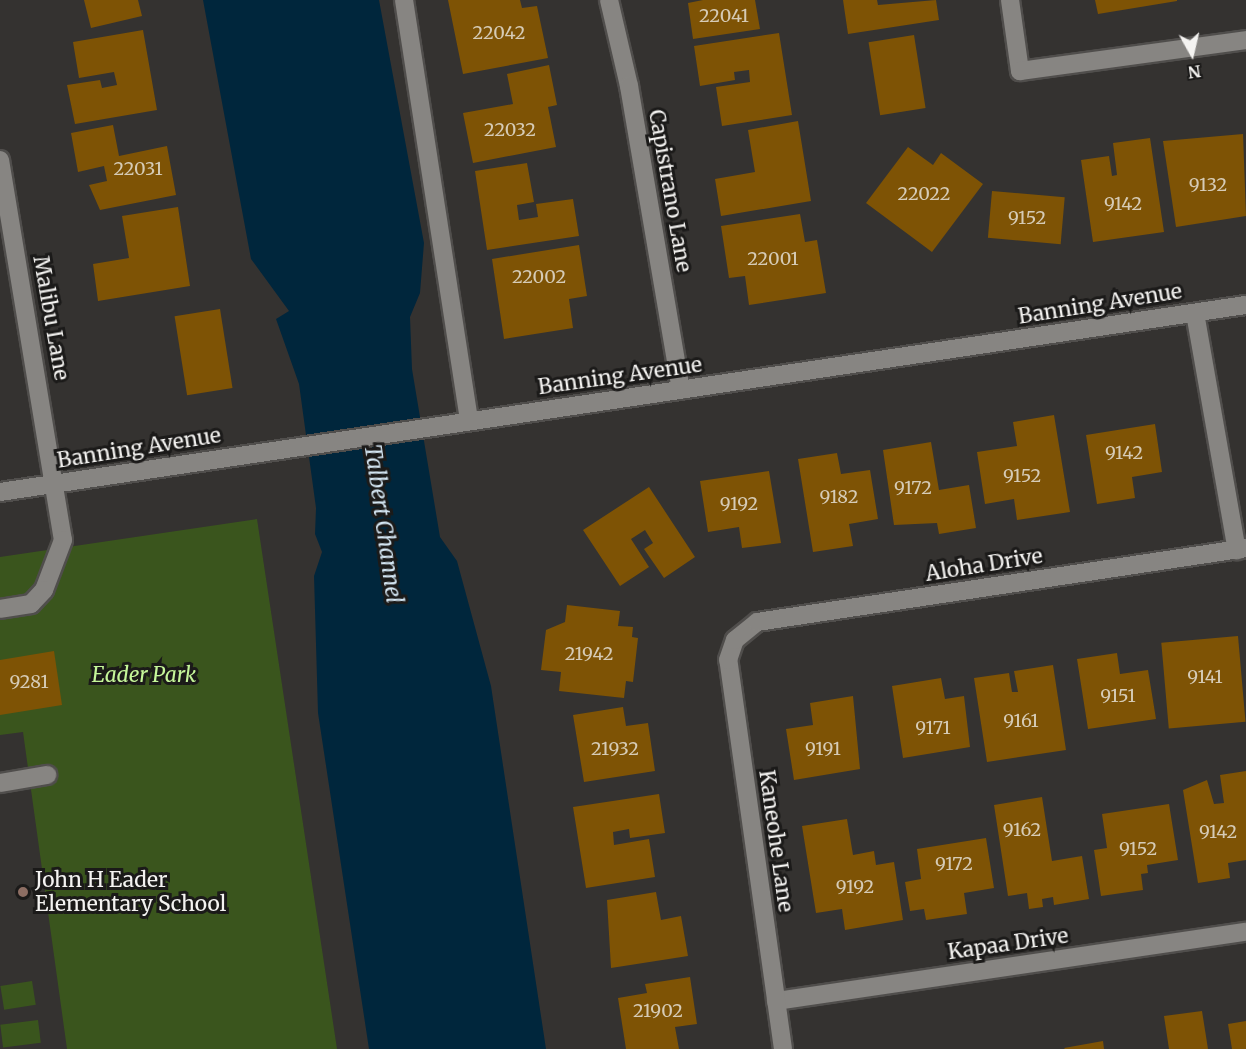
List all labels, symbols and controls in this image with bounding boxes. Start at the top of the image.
house number: 22041 [699,5,749,27]
house number: 22042 [473,22,525,44]
north arrow [1162,24,1222,84]
text: N [1187,61,1202,83]
street label: Capistrano Lane [643,108,697,274]
house number: 22032 [484,119,536,141]
house number: 22031 [113,158,163,180]
house number: 9132 [1189,174,1227,196]
house number: 22022 [898,183,950,205]
house number: 9142 [1104,193,1142,215]
house number: 9152 [1008,207,1046,229]
house number: 22001 [747,248,799,270]
street label: Malibu Lane [28,254,74,382]
house number: 22002 [512,266,566,288]
street label: Banning Avenue [1016,279,1184,329]
street label: Banning Avenue [536,352,704,400]
street label: Banning Avenue [55,423,223,473]
house number: 9142 [1105,442,1143,464]
water label: Talbert Channel [359,443,407,605]
house number: 9152 [1003,465,1041,487]
house number: 9172 [894,477,932,499]
house number: 9182 [820,486,858,508]
house number: 9192 [720,493,758,515]
street label: Aloha Drive [924,543,1044,587]
house number: 21942 [565,643,613,665]
park label: Eader Park [92,662,196,688]
house number: 9141 [1187,666,1223,688]
house number: 9281 [9,671,49,693]
house number: 9151 [1100,685,1136,707]
house number: 9161 [1003,710,1039,732]
house number: 9171 [915,717,951,739]
house number: 21932 [591,738,639,760]
house number: 9191 [805,738,841,760]
street label: Kaneohe Lane [754,768,798,914]
house number: 9162 [1003,819,1041,841]
house number: 9142 [1199,821,1237,843]
house number: 9152 [1119,838,1157,860]
house number: 9172 [935,853,973,875]
place label: John H Eader Elementary School [35,867,226,917]
house number: 9192 [836,876,874,898]
marker: John H Eader Elementary School [16,885,30,899]
street label: Kapaa Drive [946,923,1070,965]
house number: 21902 [633,1000,683,1022]

